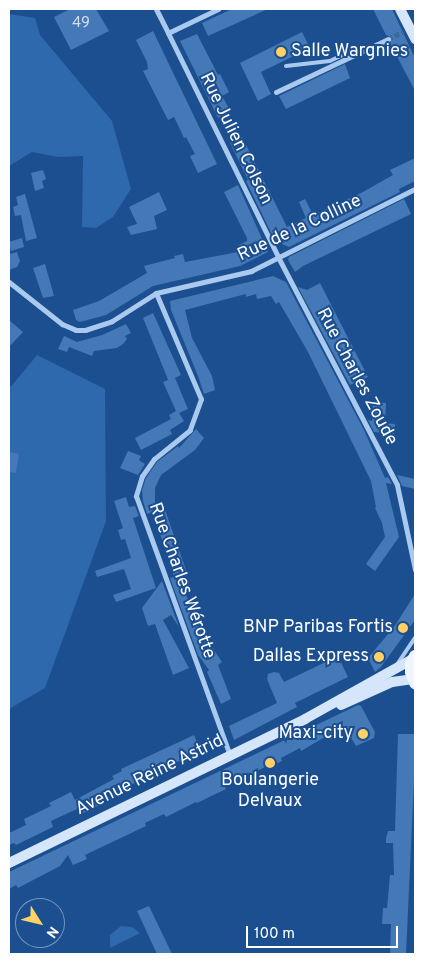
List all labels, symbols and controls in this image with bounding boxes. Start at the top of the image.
house number: 49 [72,15,90,33]
place label: Salle Wargnies [291,41,408,63]
marker: Salle Wargnies [275,46,287,58]
street label: Rue Julien Colson [194,70,276,208]
street label: Rue de la Colline [235,191,365,267]
street label: Rue Charles Zoude [311,305,401,449]
street label: Rue Charles Wérotte [143,500,219,662]
place label: BNP Paribas Fortis [243,617,393,639]
marker: BNP Paribas Fortis [397,622,409,634]
place label: Dallas Express [253,646,369,668]
marker: Dallas Express [373,651,385,663]
place label: Maxi-city [279,723,353,745]
marker: Maxi-city [357,728,369,740]
street label: Avenue Reine Astrid [72,731,228,821]
marker: Boulangerie Delvaux [264,757,276,769]
place label: Boulangerie Delvaux [221,771,319,814]
north arrow [15,898,65,948]
scale bar [249,916,402,948]
text: N [42,922,62,941]
text: 100 m [254,925,295,944]

